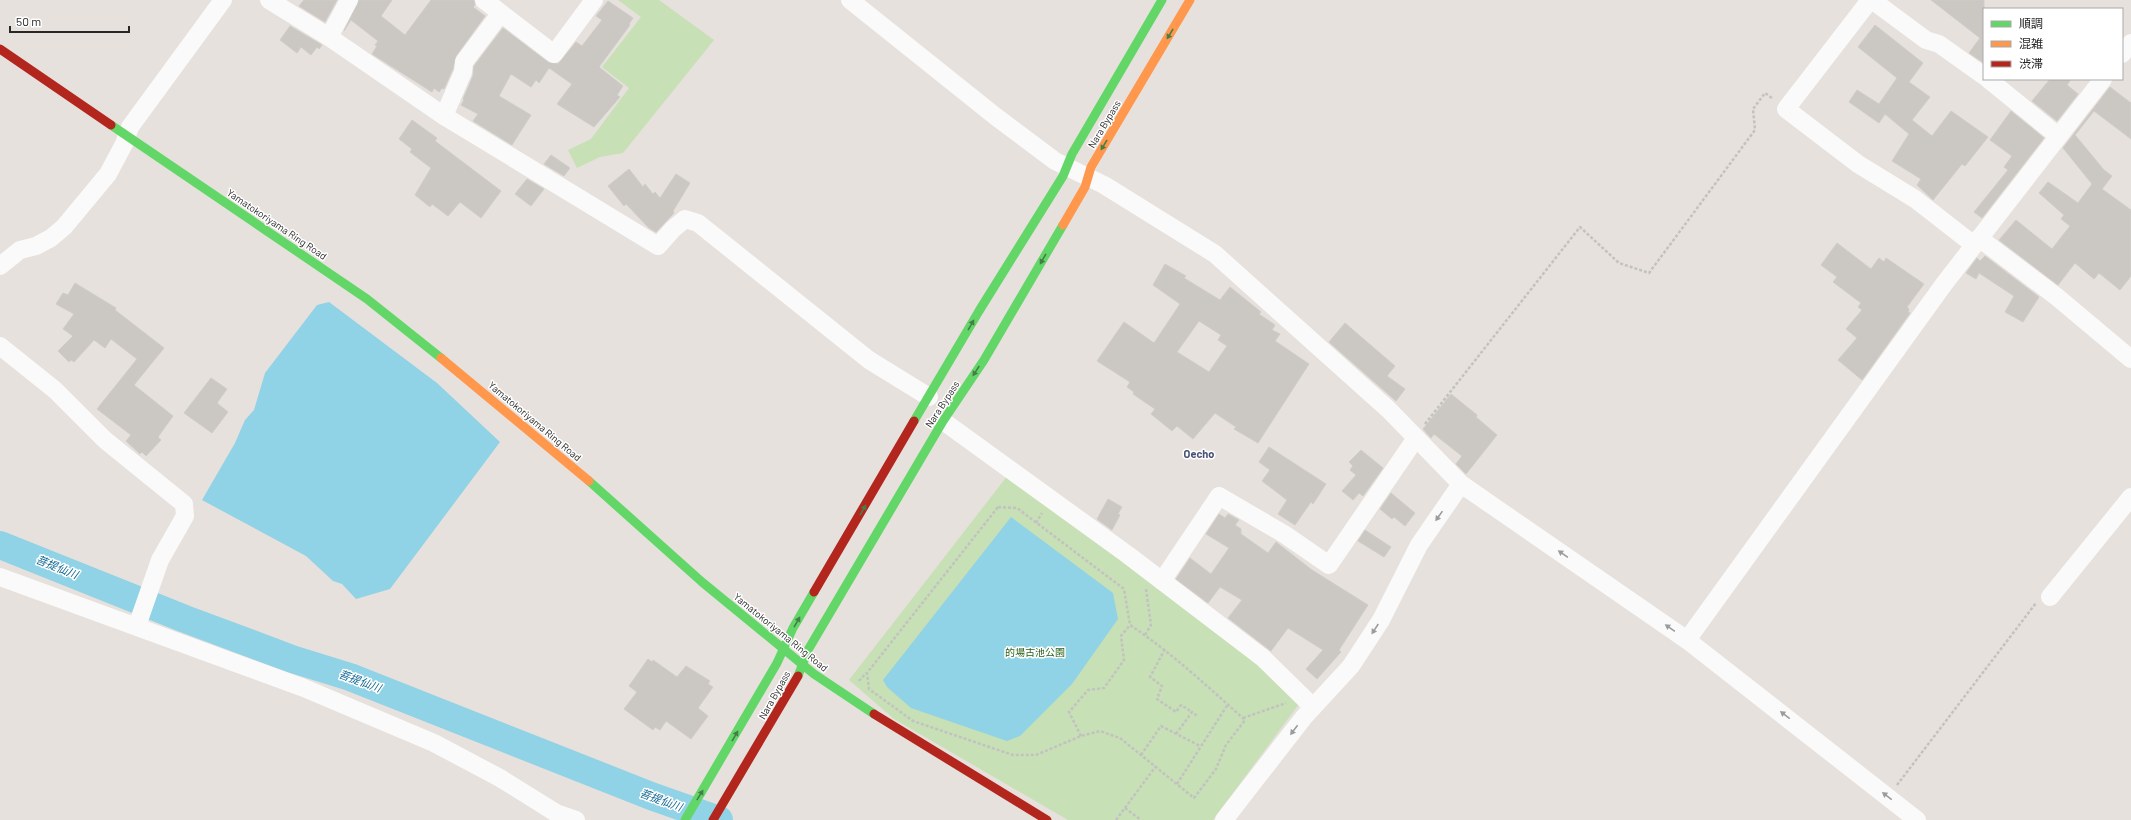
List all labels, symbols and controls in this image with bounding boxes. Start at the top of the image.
scale bar [10,8,129,34]
legend [1983,8,2123,80]
text: 50 m [16,14,41,28]
text: 順調 [2019,16,2043,30]
one-way arrow [1167,28,1174,40]
text: 混雑 [2019,36,2043,50]
text: 渋滞 [2019,56,2043,70]
street label: Nara Bypass [1085,98,1123,150]
one-way arrow [1101,140,1108,151]
street label: Yamatokoriyama Ring Road [225,186,329,262]
one-way arrow [1039,253,1046,265]
one-way arrow [967,320,975,330]
one-way arrow [972,366,980,376]
street label: Nara Bypass [922,378,962,430]
street label: Yamatokoriyama Ring Road [486,379,584,463]
district label: Oecho [1184,447,1214,460]
one-way arrow [859,504,866,516]
one-way arrow [1435,511,1443,522]
one-way arrow [1558,550,1569,558]
water label: 菩提仙川 [34,552,81,581]
street label: Yamatokoriyama Ring Road [732,590,830,674]
one-way arrow [793,616,800,628]
one-way arrow [1371,624,1379,635]
one-way arrow [1665,624,1675,632]
park label: 的場古池公園 [1005,646,1065,658]
water label: 菩提仙川 [337,667,384,695]
street label: Nara Bypass [756,669,792,721]
one-way arrow [1779,711,1790,719]
one-way arrow [1289,725,1298,736]
one-way arrow [732,730,739,742]
water label: 菩提仙川 [638,786,685,814]
one-way arrow [697,789,704,801]
one-way arrow [1881,791,1892,800]

